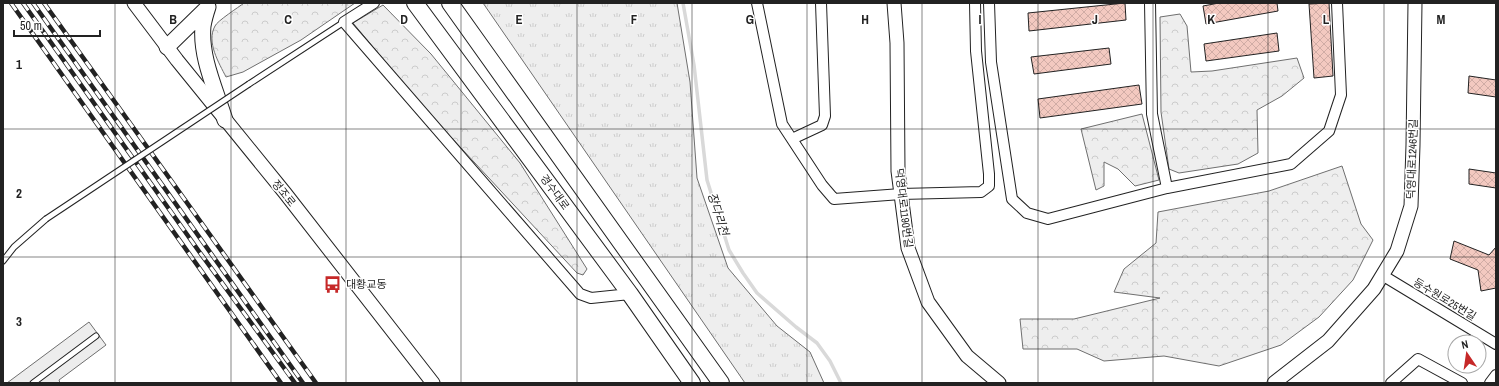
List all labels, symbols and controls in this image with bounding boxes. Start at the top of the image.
text: B [169,11,177,28]
text: C [284,11,292,28]
text: D [400,11,408,28]
text: E [515,11,523,28]
text: F [631,11,638,28]
text: G [746,11,754,28]
text: H [861,11,869,28]
text: I [979,11,982,28]
text: J [1092,11,1098,28]
text: K [1207,11,1215,28]
text: L [1323,11,1330,28]
text: M [1437,11,1446,28]
scale bar [14,12,100,38]
text: 50 m [20,18,42,34]
text: 1 [16,56,22,73]
street label: 덕영대로1246번길 [1404,118,1420,200]
street label: 덕영대로1190번길 [892,167,916,249]
street label: 경수대로 [537,172,573,212]
street label: 정조로 [269,177,299,209]
text: 2 [16,185,22,202]
water label: 장다리천 [704,191,733,239]
bus stop icon: 대황교동 [323,274,343,294]
street label: 동수원로25번길 [1411,275,1479,323]
place label: 대황교동 [346,277,386,291]
text: 3 [16,313,22,330]
north arrow [1447,334,1487,374]
text: N [1460,337,1469,352]

